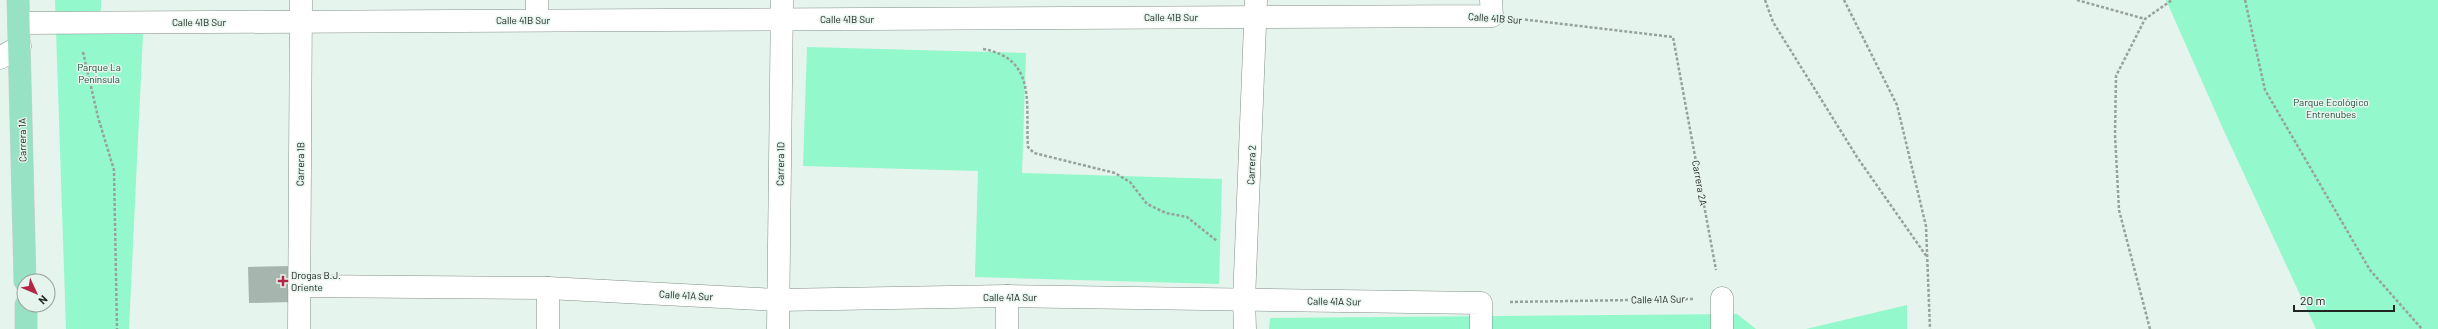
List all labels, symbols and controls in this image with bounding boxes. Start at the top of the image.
street label: Calle 41B Sur [1468,10,1523,26]
street label: Calle 41B Sur [1144,11,1198,23]
street label: Calle 41B Sur [820,13,874,25]
street label: Calle 41B Sur [496,14,550,26]
street label: Calle 41B Sur [172,16,226,28]
park label: Parque La Península [77,61,121,85]
park label: Parque Ecológico Entrenubes [2293,96,2369,120]
street label: Carrera 1A [16,118,28,162]
street label: Carrera 1B [294,142,306,186]
street label: Carrera 1D [774,142,786,186]
street label: Carrera 2 [1244,145,1258,185]
street label: Carrera 2A [1690,159,1710,207]
place label: Drogas B.J. Oriente [291,269,341,293]
north arrow [16,273,56,313]
marker: Drogas B.J. Oriente [278,276,288,286]
scale bar [2294,287,2394,313]
street label: Calle 41A Sur [659,288,714,302]
street label: Calle 41A Sur [983,291,1037,303]
text: N [36,293,51,307]
street label: Calle 41A Sur [1631,293,1685,305]
text: 20 m [2300,293,2326,307]
street label: Calle 41A Sur [1307,295,1361,307]

